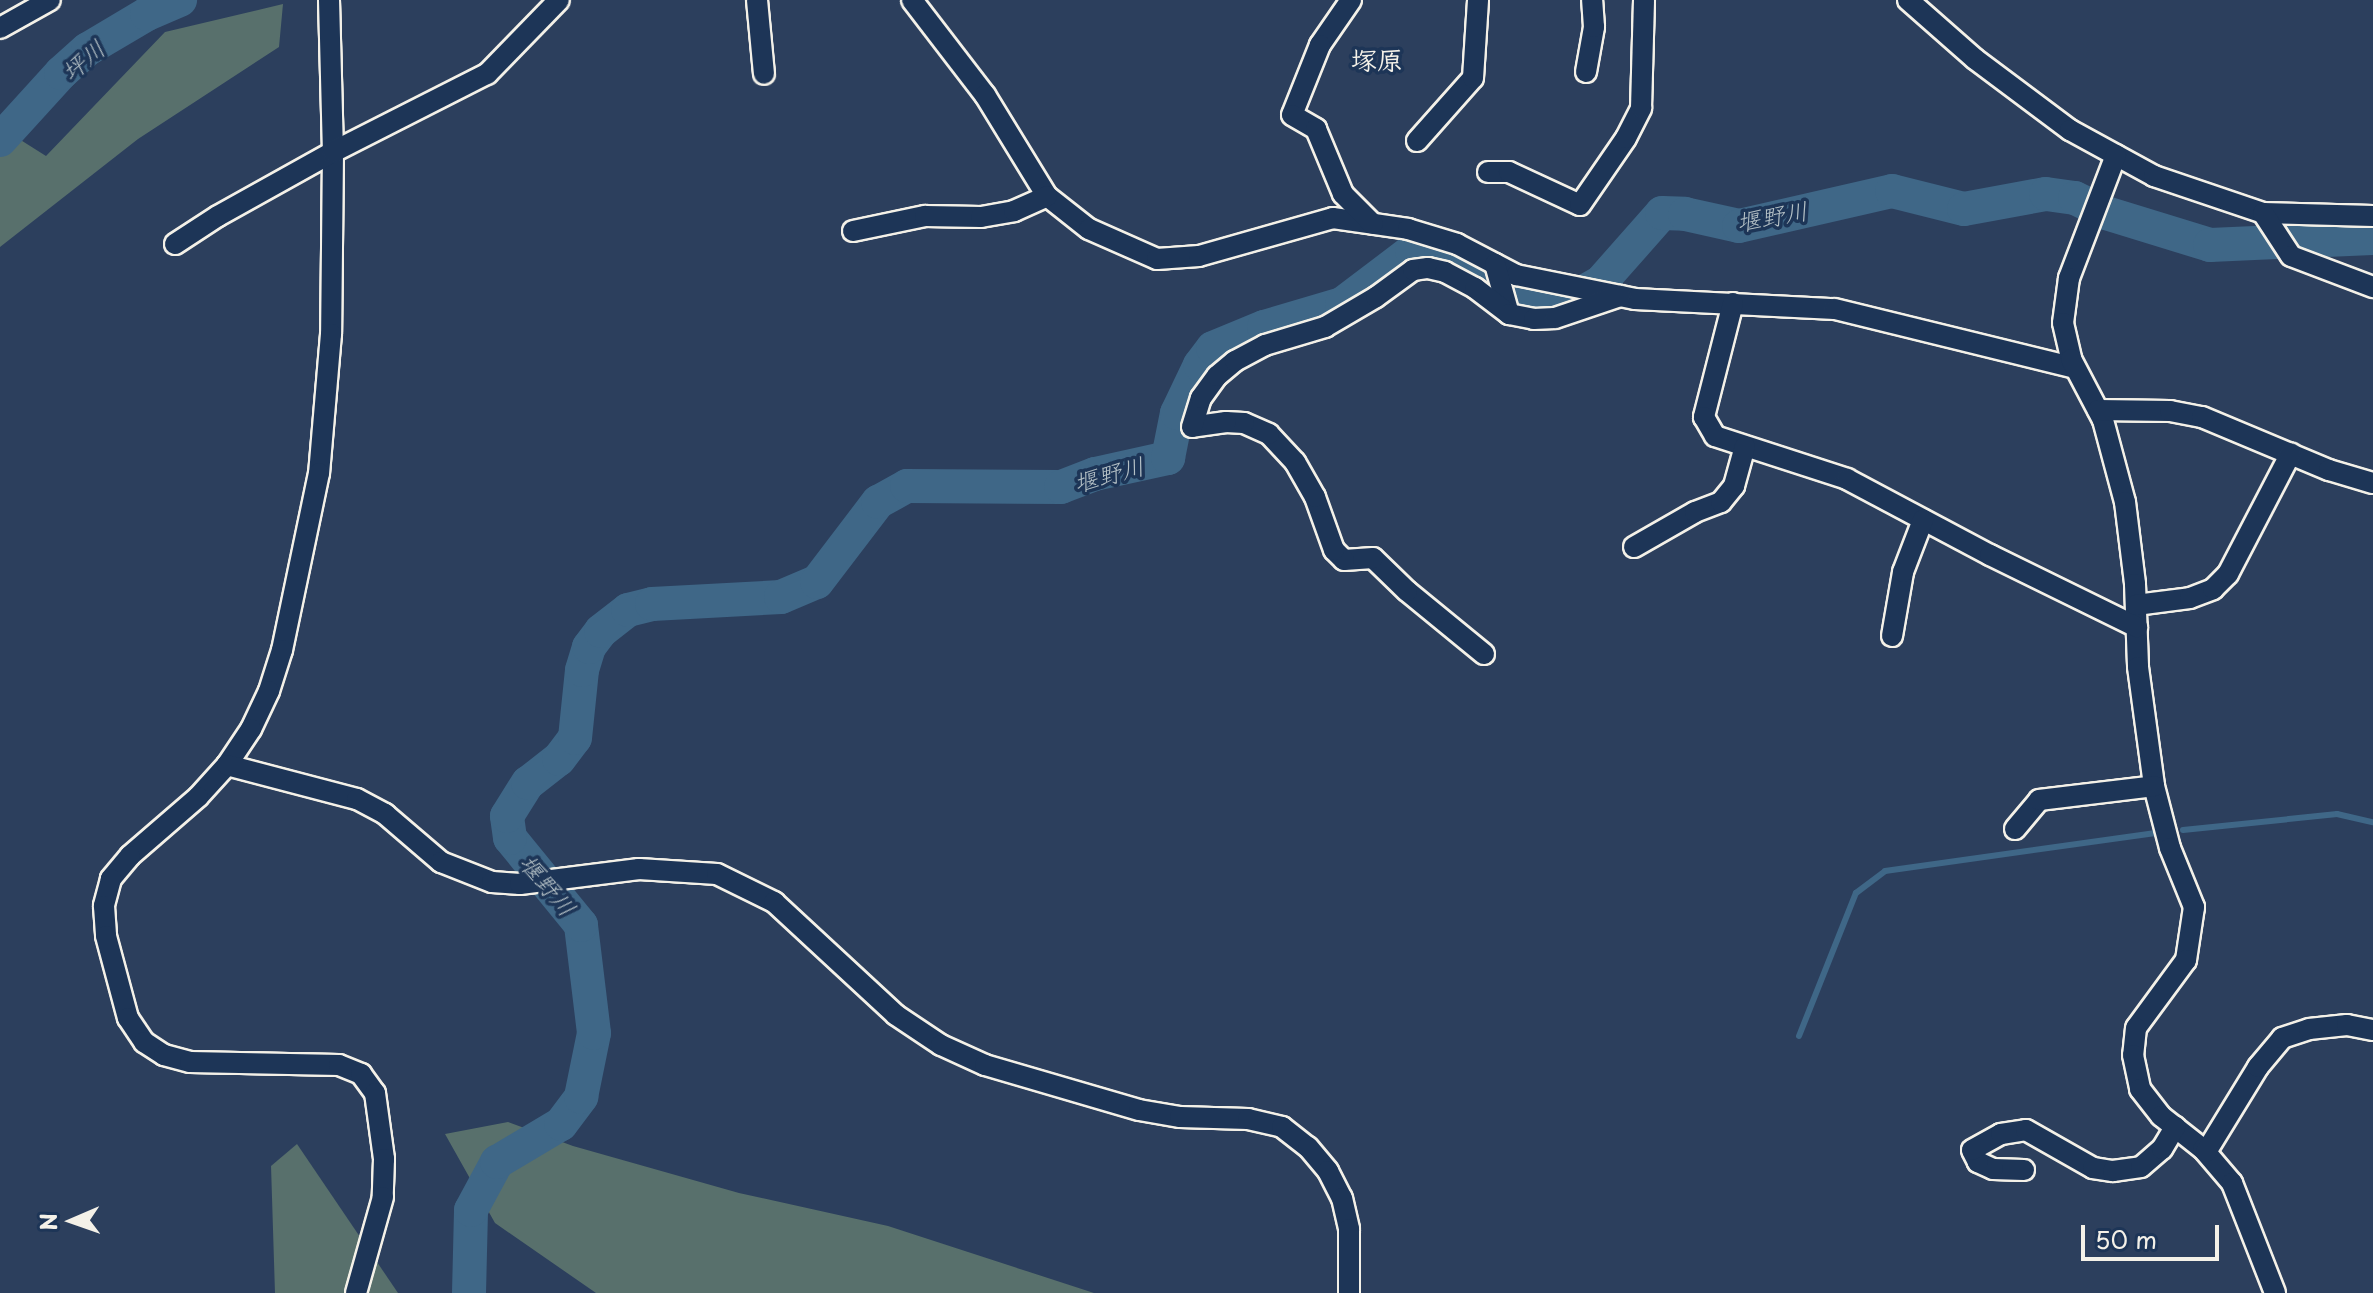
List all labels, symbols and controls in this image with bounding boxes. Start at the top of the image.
water label: 坪川 [55,34,111,86]
district label: 塚原 [1351,44,1403,76]
water label: 堰野川 [1734,196,1810,236]
water label: 堰野川 [1070,451,1148,497]
water label: 堰野川 [514,848,582,922]
north arrow [32,1181,112,1261]
scale bar [2085,1209,2223,1259]
text: N [31,1213,64,1231]
text: 50 m [2095,1221,2157,1257]

